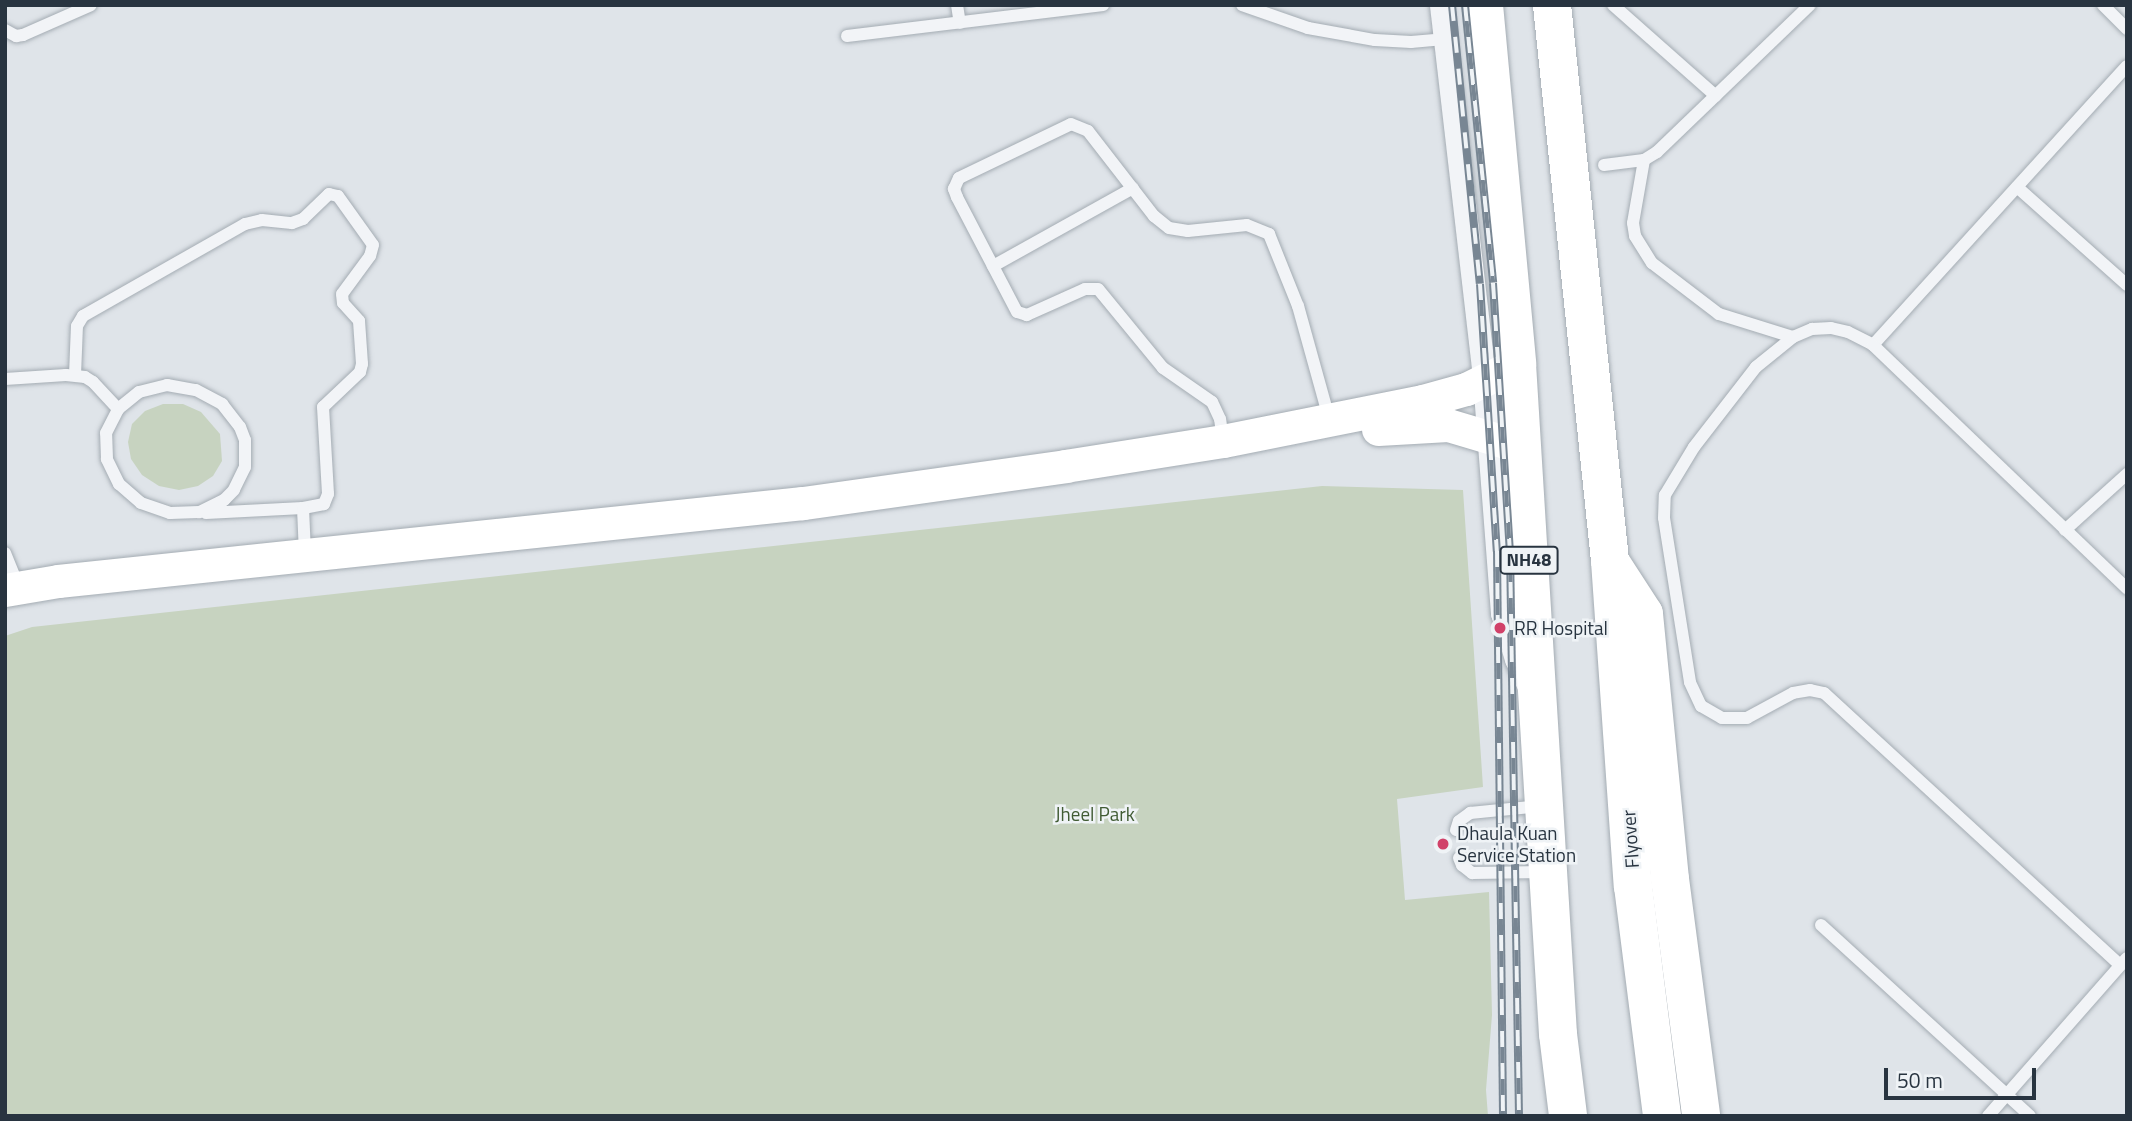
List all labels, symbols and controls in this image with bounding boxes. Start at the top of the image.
road number: NH48 [1499,546,1559,574]
place label: RR Hospital [1514,617,1608,639]
marker: RR Hospital [1492,620,1508,636]
park label: Jheel Park [1055,803,1135,825]
street label: Flyover [1617,809,1643,869]
place label: Dhaula Kuan Service Station [1457,822,1576,866]
marker: Dhaula Kuan Service Station [1435,836,1451,852]
scale bar [1887,1054,2039,1098]
text: 50 m [1897,1064,1943,1096]

